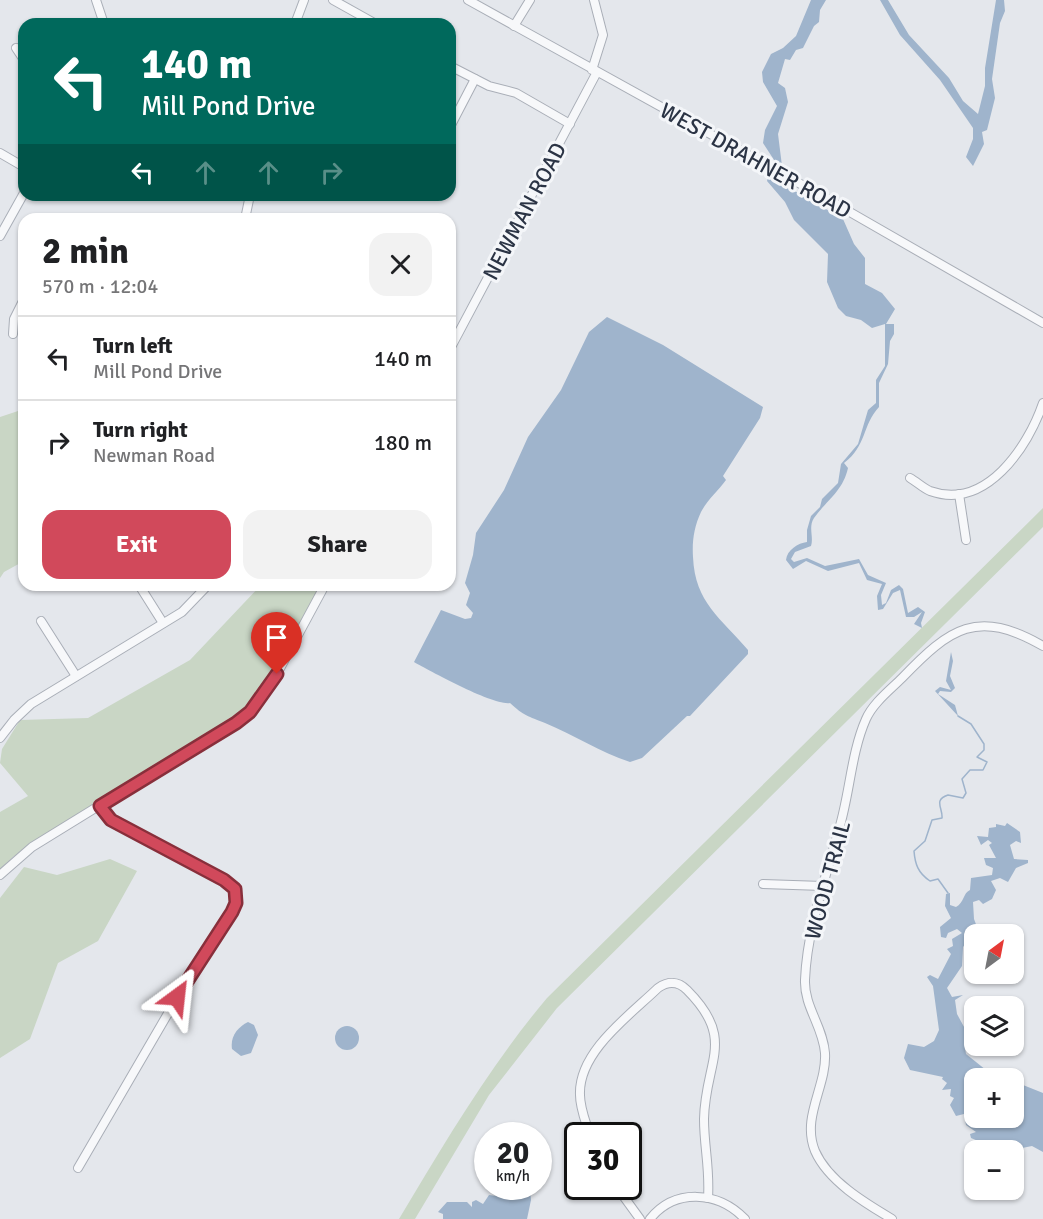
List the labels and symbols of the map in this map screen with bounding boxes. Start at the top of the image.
street label: WEST DRAHNER ROAD [655,97,856,224]
street label: NEWMAN ROAD [477,138,572,285]
pin [251,612,302,674]
street label: WOOD TRAIL [799,818,856,942]
north arrow [964,924,1024,984]
position arrow [145,965,209,1029]
speed limit sign: 30 [564,1122,642,1200]

